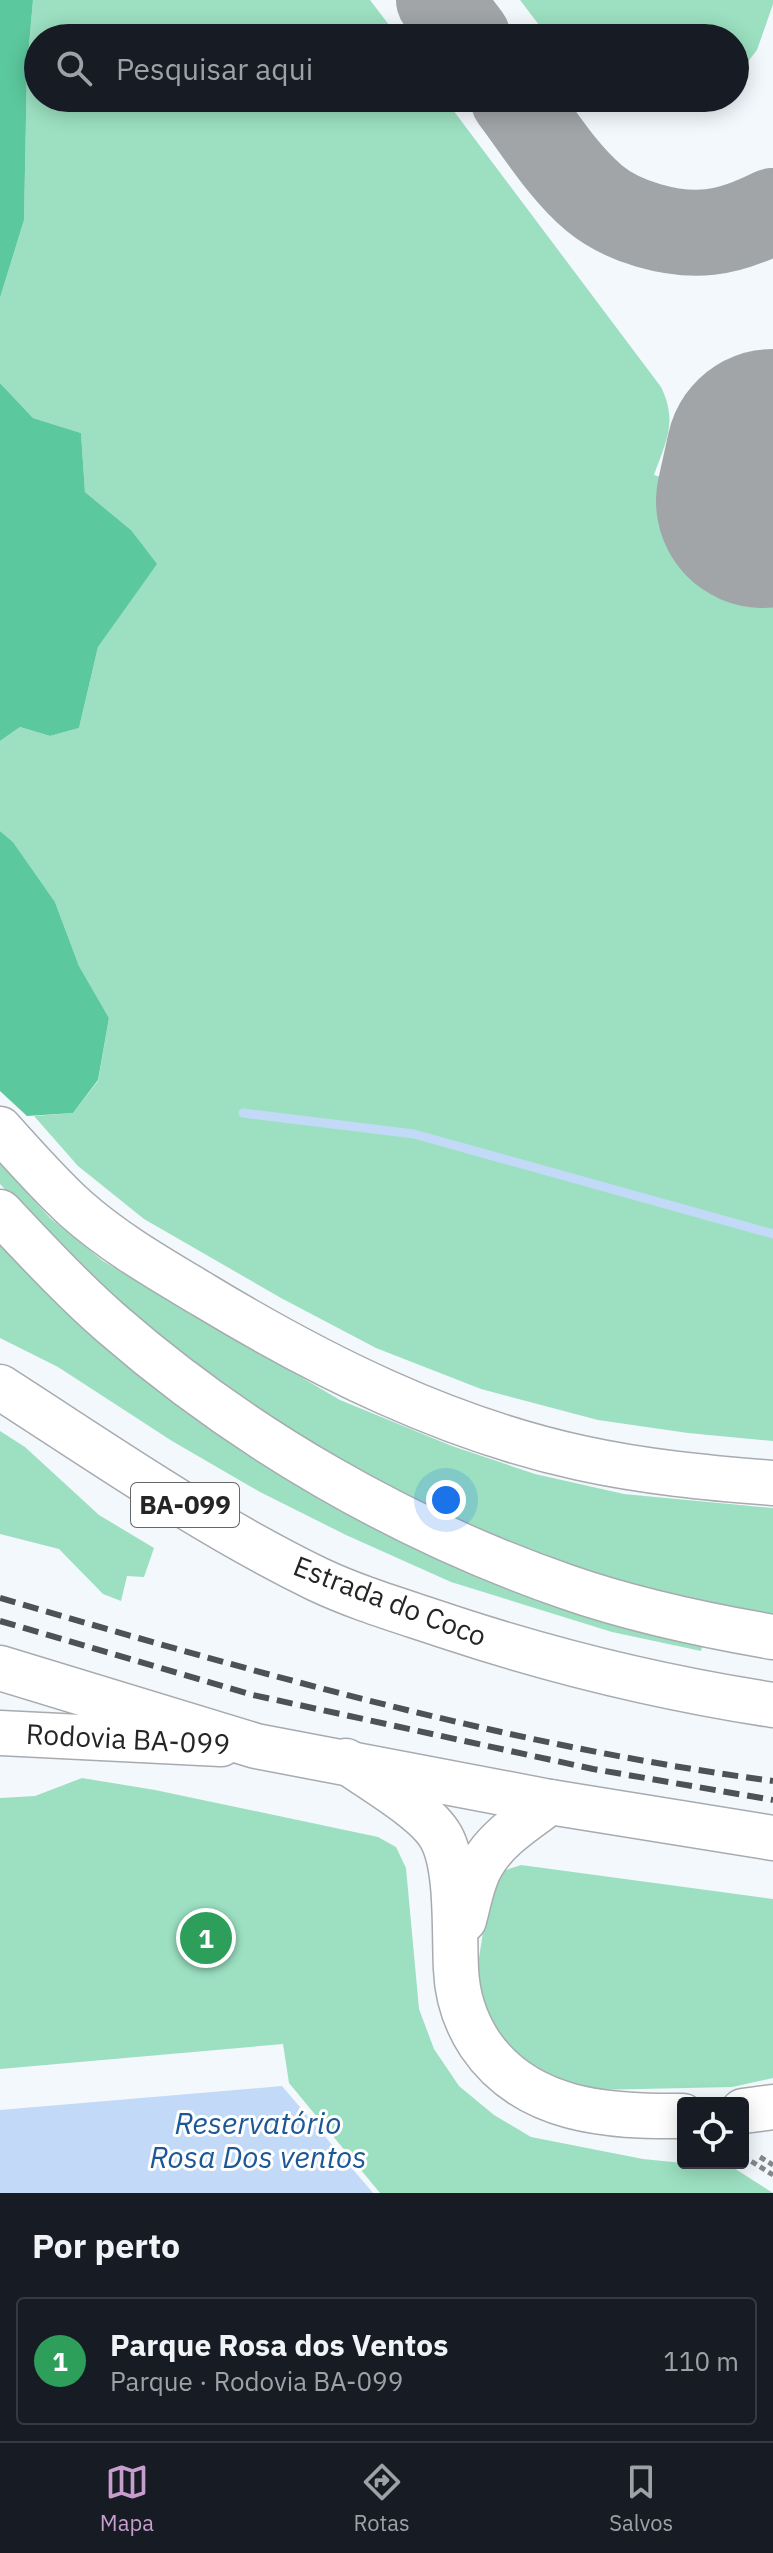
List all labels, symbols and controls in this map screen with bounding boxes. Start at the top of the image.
search box [24,24,749,112]
icon: search [52,46,96,90]
text: Pesquisar aqui [116,49,313,88]
your location [426,1480,466,1520]
road number: BA-099 [131,1483,239,1527]
street label: Estrada do Coco [288,1547,492,1654]
street label: Rodovia BA-099 [25,1715,231,1762]
pin: 1 [180,1908,232,1968]
map controls [677,2097,749,2169]
button: locate [677,2097,749,2169]
water label: Reservatório Rosa Dos ventos [150,2103,367,2176]
text: Por perto [32,2223,180,2267]
text: Parque Rosa dos Ventos [110,2325,448,2364]
text: 1 [52,2344,68,2378]
text: 110 m [663,2344,739,2378]
text: Parque · Rodovia BA-099 [110,2364,403,2398]
tab: Mapa [100,2460,154,2537]
tab: Rotas [353,2460,410,2537]
tab: Salvos [609,2460,673,2537]

